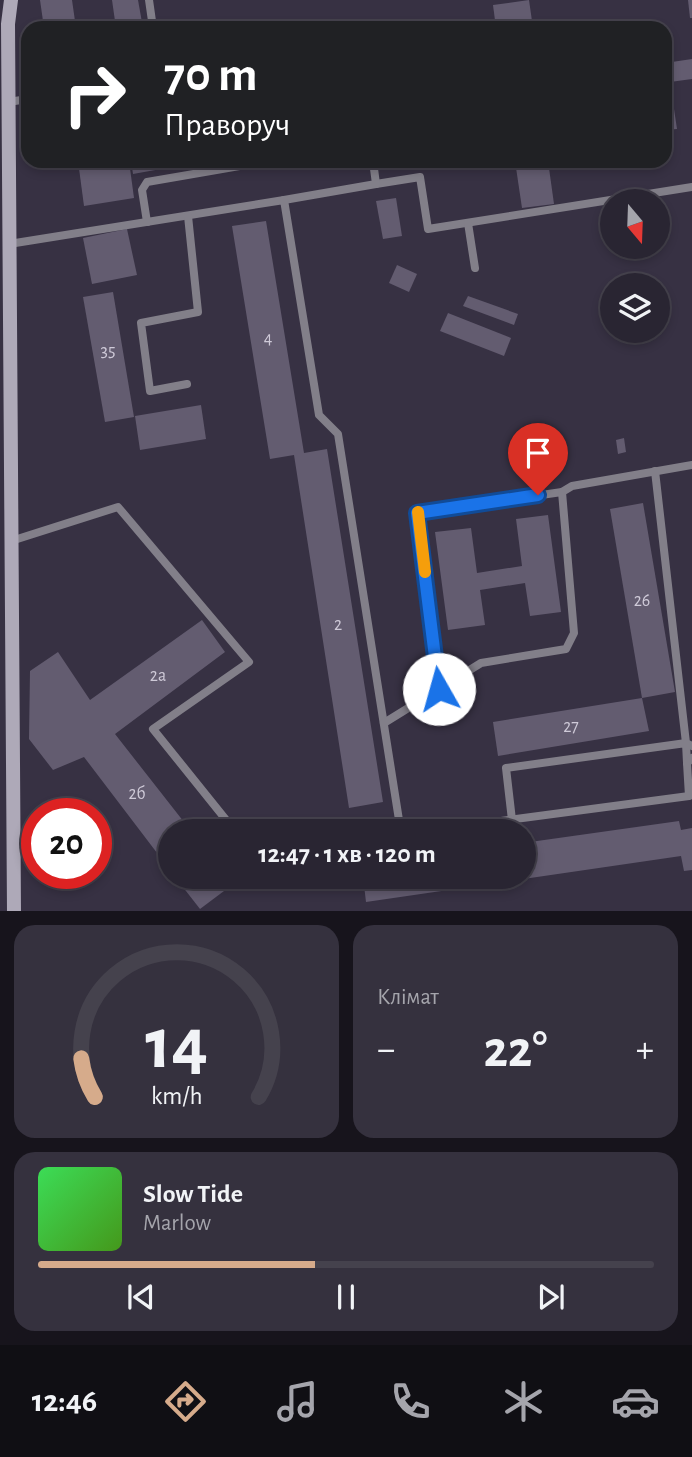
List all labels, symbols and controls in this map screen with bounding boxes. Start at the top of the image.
icon: right [49,49,140,140]
text: 70 m [164,51,258,100]
text: Праворуч [164,109,290,141]
north arrow [600,189,670,259]
map controls [600,189,670,343]
button: layers [600,273,670,343]
house number: 4 [264,330,273,348]
house number: 35 [101,342,115,360]
pin [508,423,568,495]
icon: arrive [519,434,557,472]
house number: 26 [634,592,650,610]
house number: 2 [334,616,342,634]
position arrow [402,652,476,726]
house number: 2а [150,667,166,685]
house number: 27 [563,718,579,736]
house number: 2б [128,784,146,803]
speed limit sign: 20 [21,798,112,889]
text: 12:47 · 1 хв · 120 m [258,841,436,867]
text: Клімат [377,986,439,1009]
text: 14 [145,1010,208,1083]
text: 22° [483,1024,548,1076]
text: − [377,1031,395,1069]
text: + [636,1031,654,1069]
text: km/h [151,1084,202,1109]
text: Slow Tide [143,1181,243,1207]
text: Marlow [143,1212,211,1235]
icon: previous [122,1278,160,1316]
icon: pause [327,1278,365,1316]
icon: next [532,1278,570,1316]
icon: directions [161,1377,210,1426]
icon: music [273,1377,322,1426]
icon: phone [386,1377,435,1426]
icon: climate [499,1377,548,1426]
icon: car [611,1377,660,1426]
text: 12:46 [32,1385,97,1417]

